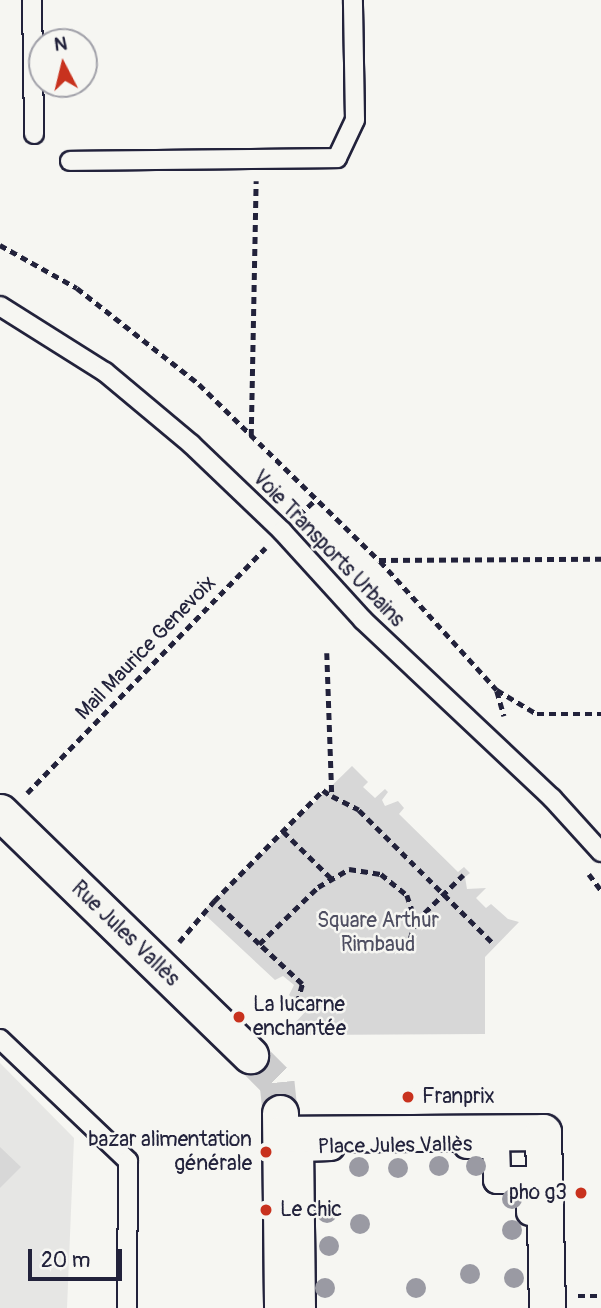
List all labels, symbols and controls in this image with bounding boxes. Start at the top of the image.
north arrow [28,28,98,98]
text: N [53,31,69,57]
street label: Voie Transports Urbains [247,465,409,633]
street label: Mail Maurice Genevoix [71,571,221,725]
street label: Rue Jules Vallès [66,876,184,992]
park label: Square Arthur Rimbaud [317,908,439,958]
place label: La lucarne enchantée [253,992,346,1042]
marker: La lucarne enchantée [231,1009,247,1025]
place label: Franprix [422,1084,495,1110]
marker: Franprix [400,1089,416,1105]
place label: bazar alimentation générale [88,1127,252,1177]
street label: Place Jules Vallès [317,1132,473,1160]
marker: bazar alimentation générale [258,1144,274,1160]
place label: pho g3 [509,1180,567,1206]
marker: pho g3 [573,1185,589,1201]
place label: Le chic [280,1197,342,1223]
marker: Le chic [258,1202,274,1218]
scale bar [32,1234,126,1278]
text: 20 m [41,1247,90,1274]

